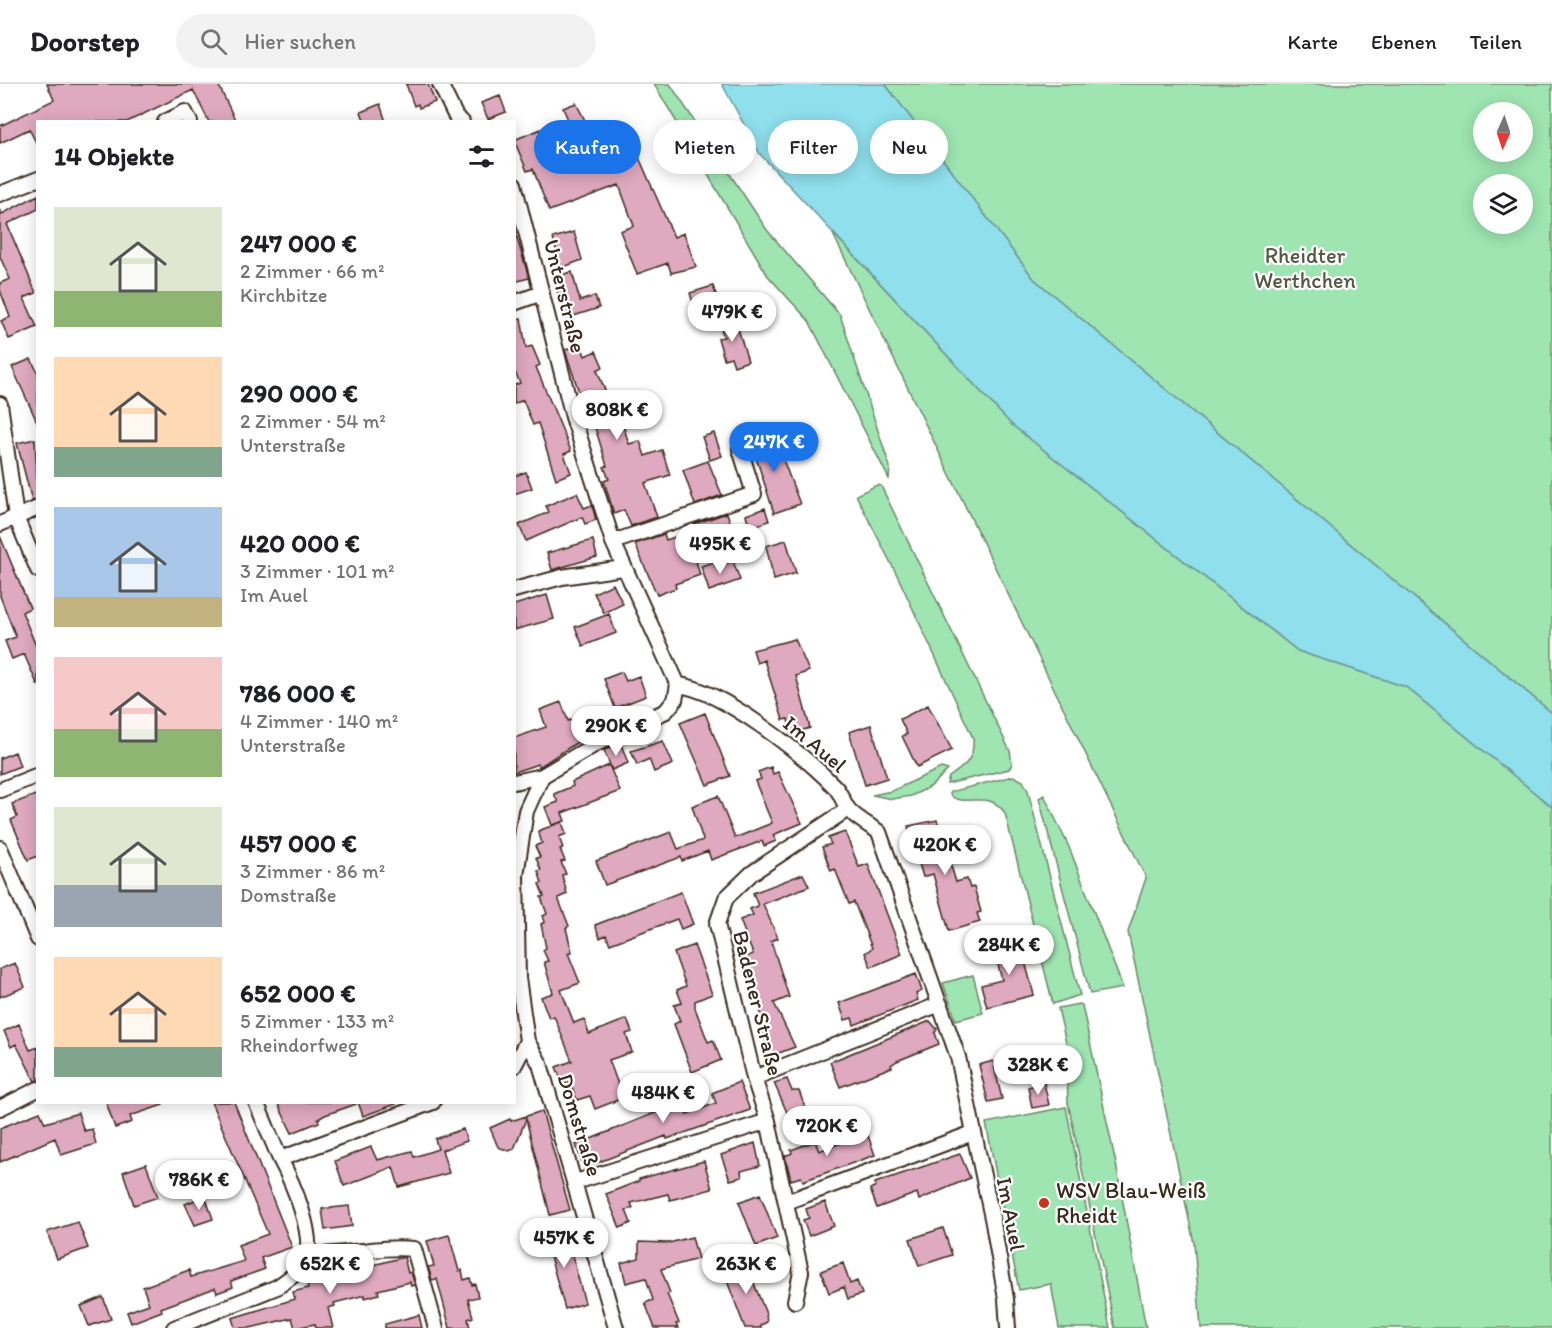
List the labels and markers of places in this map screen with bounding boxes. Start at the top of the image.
pin: 479K € [683,292,781,343]
pin: 808K € [568,390,666,441]
pin: 247K € [725,422,823,473]
pin: 495K € [671,524,769,575]
pin: 290K € [567,706,665,757]
pin: 420K € [896,825,994,876]
pin: 284K € [960,925,1058,976]
pin: 328K € [989,1045,1087,1096]
pin: 484K € [614,1073,712,1124]
pin: 720K € [778,1106,876,1157]
pin: 786K € [150,1160,248,1211]
place label: WSV Blau-Weiß Rheidt [1056,1177,1206,1229]
marker: WSV Blau-Weiß Rheidt [1037,1196,1051,1210]
pin: 457K € [515,1218,613,1269]
pin: 652K € [281,1244,379,1295]
pin: 263K € [697,1244,795,1295]

